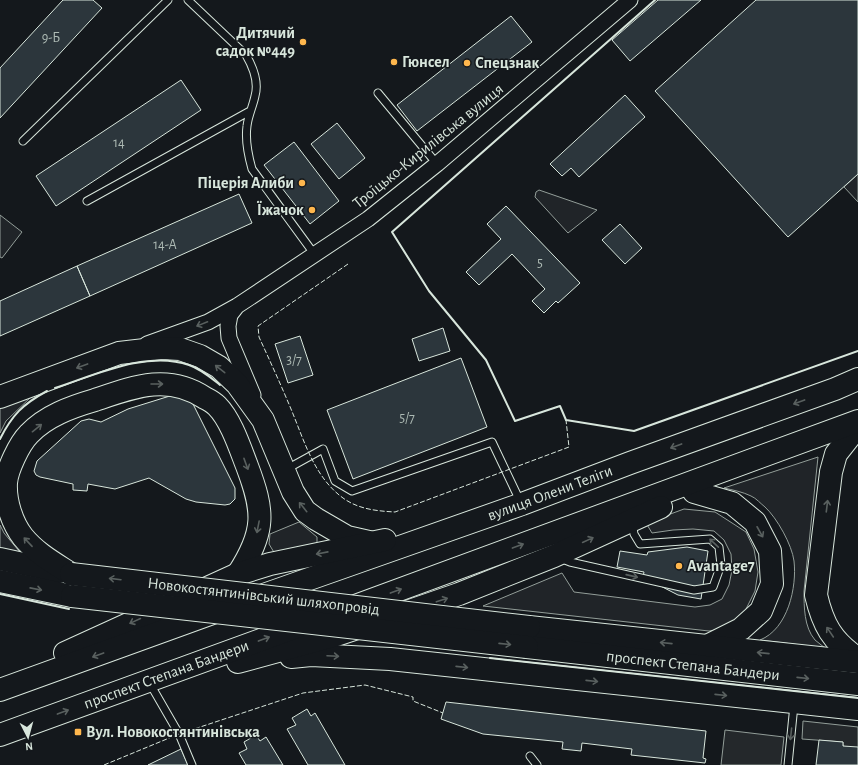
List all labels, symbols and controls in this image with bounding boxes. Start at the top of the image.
place label: Дитячий садок №449 [216,25,295,59]
house number: 9-Б [42,31,60,45]
marker: Дитячий садок №449 [298,37,308,47]
place label: Гюнсел [402,54,450,70]
place label: Спецзнак [475,55,540,71]
marker: Гюнсел [389,57,399,67]
marker: Спецзнак [462,58,472,68]
street label: Троїцько-Кирилівська вулиця [350,81,507,212]
house number: 14 [113,136,125,150]
place label: Піцерія Алиби [197,175,294,191]
marker: Піцерія Алиби [297,178,307,188]
place label: Їжачок [256,200,304,218]
marker: Їжачок [307,205,317,215]
house number: 14-А [153,238,177,252]
house number: 5 [537,256,543,270]
one-way arrow [197,321,209,328]
house number: 3/7 [286,353,302,367]
one-way arrow [77,363,89,371]
one-way arrow [215,365,226,374]
one-way arrow [150,380,163,388]
one-way arrow [792,399,805,406]
house number: 5/7 [399,411,415,425]
one-way arrow [31,423,42,432]
one-way arrow [670,443,683,450]
one-way arrow [243,457,251,469]
street label: вулиця Олени Теліги [486,462,615,523]
one-way arrow [823,500,831,513]
one-way arrow [299,502,308,513]
one-way arrow [254,521,262,534]
one-way arrow [757,526,765,538]
one-way arrow [582,536,594,543]
one-way arrow [24,537,33,548]
one-way arrow [709,539,719,548]
one-way arrow [511,541,523,549]
one-way arrow [316,550,329,558]
place label: Avantage7 [687,558,755,574]
marker: Avantage7 [674,561,684,571]
one-way arrow [625,572,638,580]
one-way arrow [109,575,122,583]
street label: Новокостянтинівський шляхопровід [147,575,381,618]
one-way arrow [29,585,42,593]
one-way arrow [389,586,401,594]
one-way arrow [435,596,448,603]
one-way arrow [129,618,141,625]
one-way arrow [826,627,834,638]
one-way arrow [257,634,269,642]
street label: проспект Степана Бандери [82,637,251,712]
one-way arrow [660,639,673,647]
one-way arrow [498,641,511,648]
street label: проспект Степана Бандери [605,648,781,683]
one-way arrow [757,649,770,657]
one-way arrow [93,651,105,659]
one-way arrow [326,652,339,660]
one-way arrow [456,663,469,671]
one-way arrow [796,674,809,681]
one-way arrow [585,677,598,684]
one-way arrow [714,691,727,698]
one-way arrow [57,707,69,715]
north arrow [8,717,48,757]
place label: Вул. Новокостянтинівська [86,724,260,741]
marker: Вул. Новокостянтинівська [73,727,83,737]
one-way arrow [787,727,794,740]
text: N [25,741,33,752]

